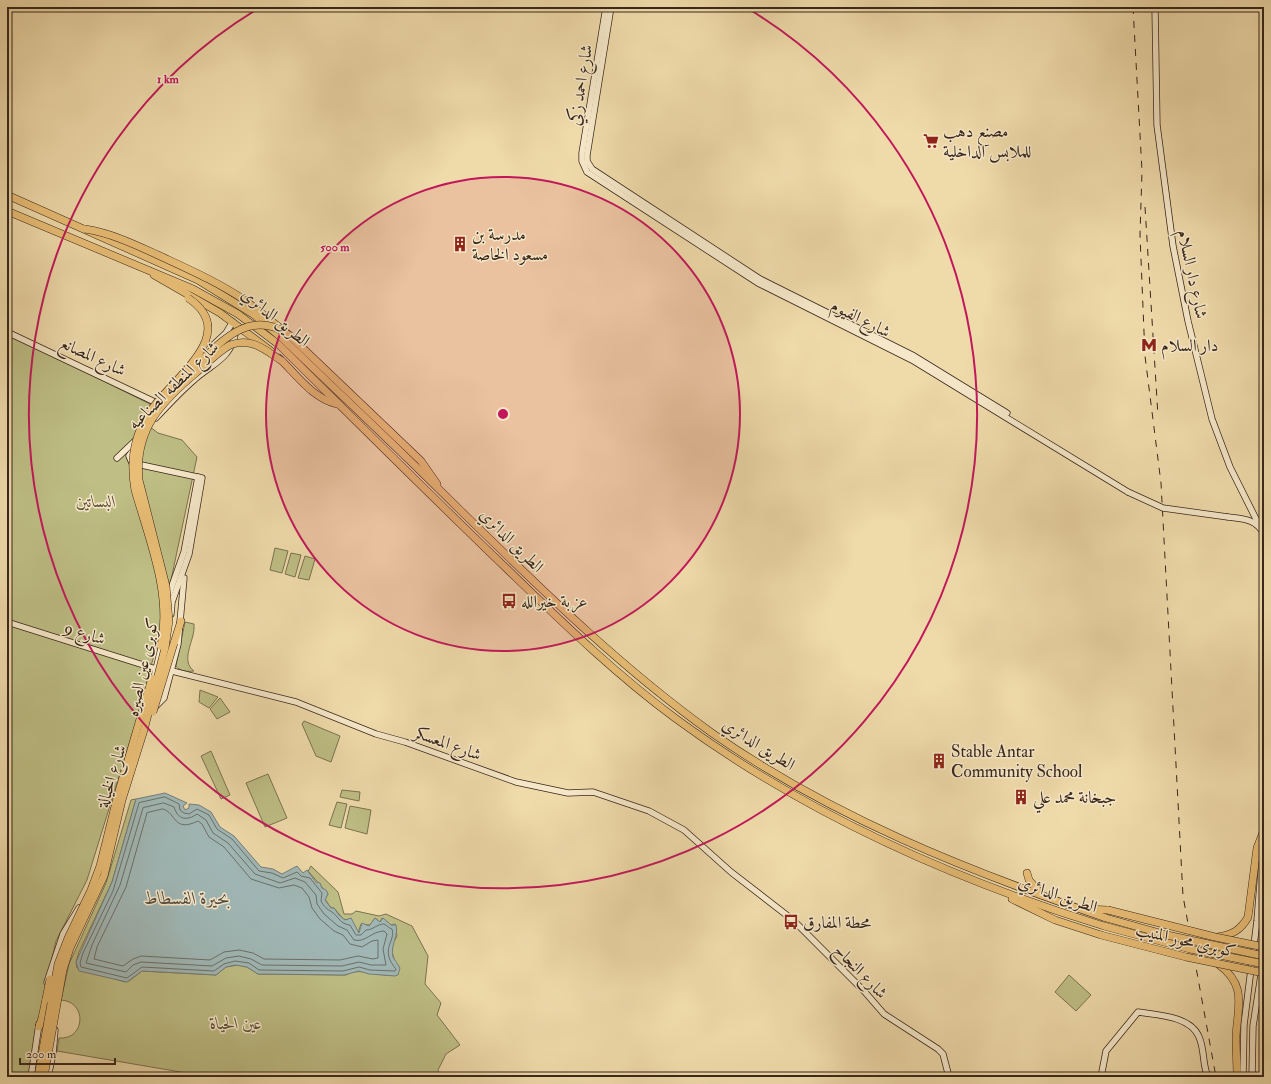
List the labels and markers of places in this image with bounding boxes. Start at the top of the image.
place label: مصنع دهب للملابس الداخلية [943,121,1032,163]
supermarket icon: مصنع دهب للملابس الداخلية [922,132,940,150]
place label: مدرسة بن مسعود الخاصة [472,224,548,265]
building icon: مدرسة بن مسعود الخاصة [451,235,469,253]
place label: دار السلام [1161,335,1218,360]
metro station icon: دار السلام [1140,336,1158,354]
centre of rings [496,407,510,421]
place label: عزبة خيرالله [521,591,588,613]
bus stop icon: عزبة خيرالله [500,592,518,610]
place label: Stable Antar Community School [951,741,1083,783]
building icon: Stable Antar Community School [930,752,948,770]
place label: جبخانة محمد علي [1033,787,1116,814]
building icon: جبخانة محمد علي [1012,788,1030,806]
place label: محطة المفارق [803,912,872,933]
bus stop icon: محطة المفارق [782,913,800,931]

